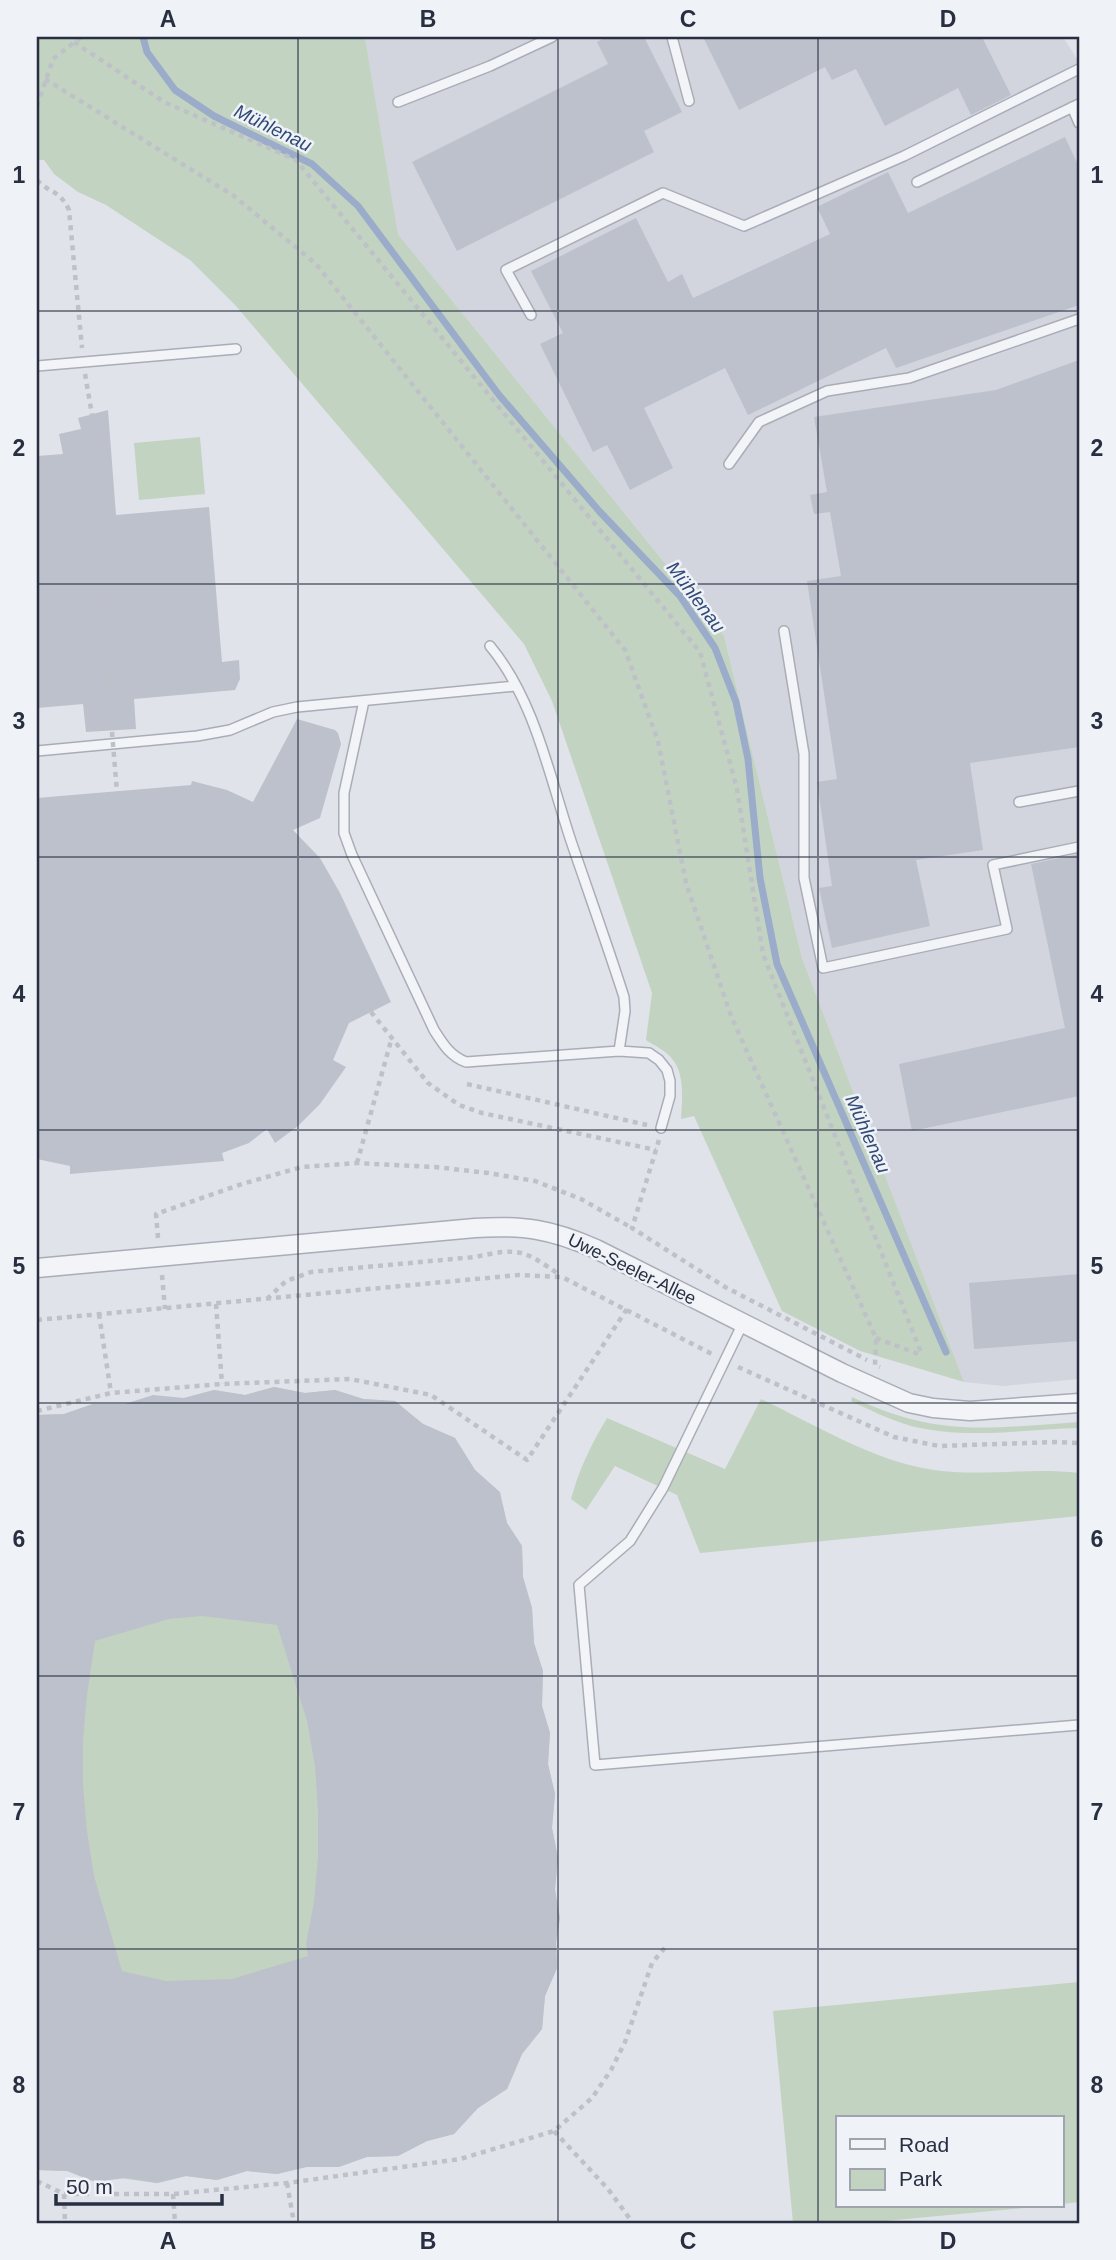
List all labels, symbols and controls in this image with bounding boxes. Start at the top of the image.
text: A [160,6,176,32]
text: B [420,6,436,32]
text: C [680,6,696,32]
text: D [940,6,956,32]
water label: Mühlenau [231,100,315,156]
text: 1 [13,162,26,188]
text: 1 [1091,162,1104,188]
text: 2 [13,435,25,461]
text: 2 [1091,435,1103,461]
water label: Mühlenau [663,557,730,637]
text: 3 [13,708,25,734]
text: 3 [1091,708,1103,734]
text: 4 [13,981,26,1007]
text: 4 [1091,981,1104,1007]
water label: Mühlenau [841,1092,895,1177]
street label: Uwe-Seeler-Allee [565,1229,699,1309]
text: 5 [13,1253,26,1279]
text: 5 [1091,1253,1104,1279]
text: 6 [13,1526,25,1552]
text: 6 [1091,1526,1103,1552]
text: 7 [13,1799,25,1825]
text: 7 [1091,1799,1103,1825]
text: 8 [13,2072,26,2098]
text: 8 [1091,2072,1104,2098]
legend [836,2116,1064,2208]
text: Road [899,2133,949,2156]
scale bar [56,2162,222,2206]
text: Park [899,2167,943,2190]
text: 50 m [66,2175,113,2198]
text: A [160,2228,176,2254]
text: B [420,2228,436,2254]
text: C [680,2228,696,2254]
text: D [940,2228,956,2254]

